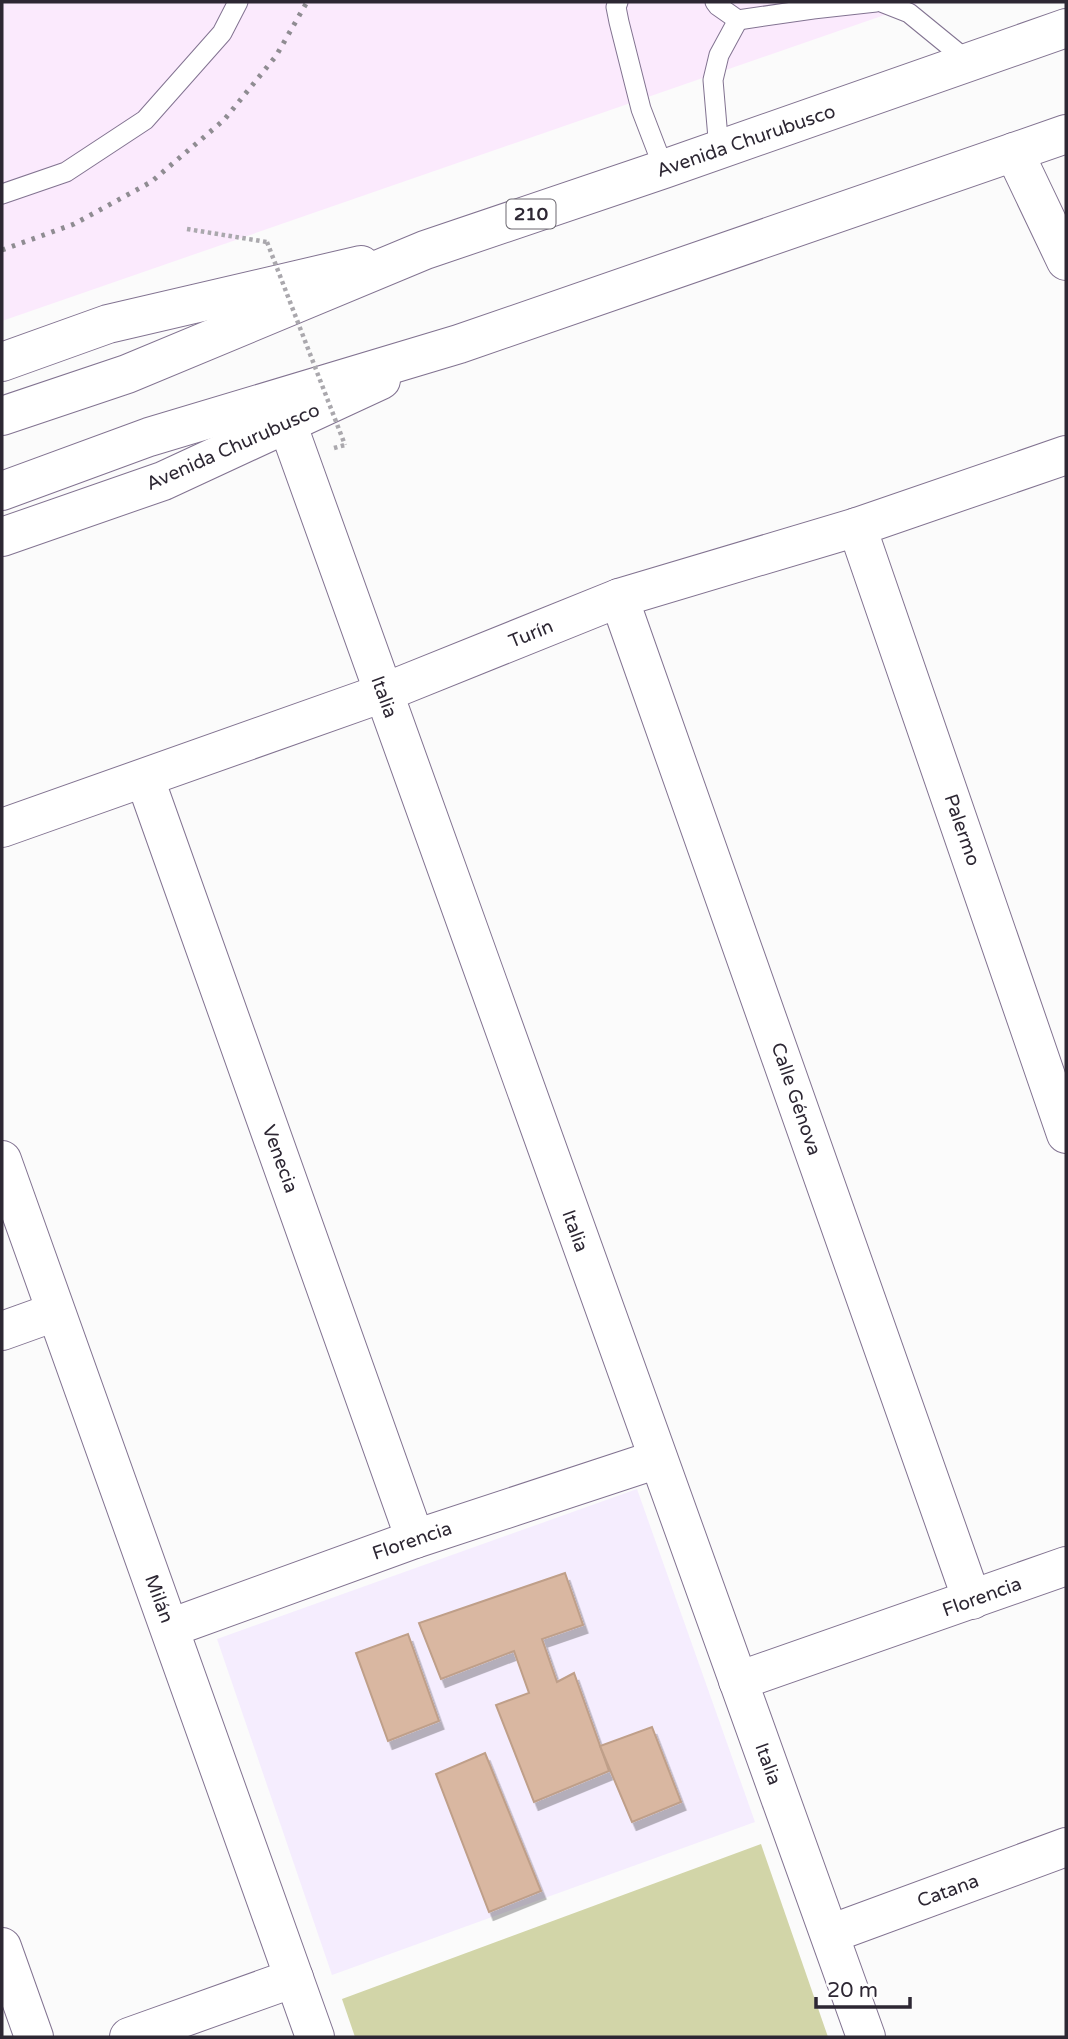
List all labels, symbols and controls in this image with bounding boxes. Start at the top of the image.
street label: Avenida Churubusco [654,100,838,182]
road number: 210 [506,200,556,229]
street label: Avenida Churubusco [143,399,323,495]
street label: Turín [506,615,556,653]
street label: Italia [366,673,402,721]
street label: Palermo [939,791,985,869]
street label: Calle Génova [766,1040,826,1158]
street label: Venecia [258,1122,302,1196]
street label: Italia [557,1207,593,1255]
street label: Florencia [369,1517,455,1565]
street label: Milán [140,1572,178,1626]
street label: Florencia [939,1573,1025,1621]
street label: Italia [750,1740,786,1788]
street label: Catana [914,1870,982,1912]
scale bar [816,1966,911,2010]
text: 20 m [827,1978,878,2003]

